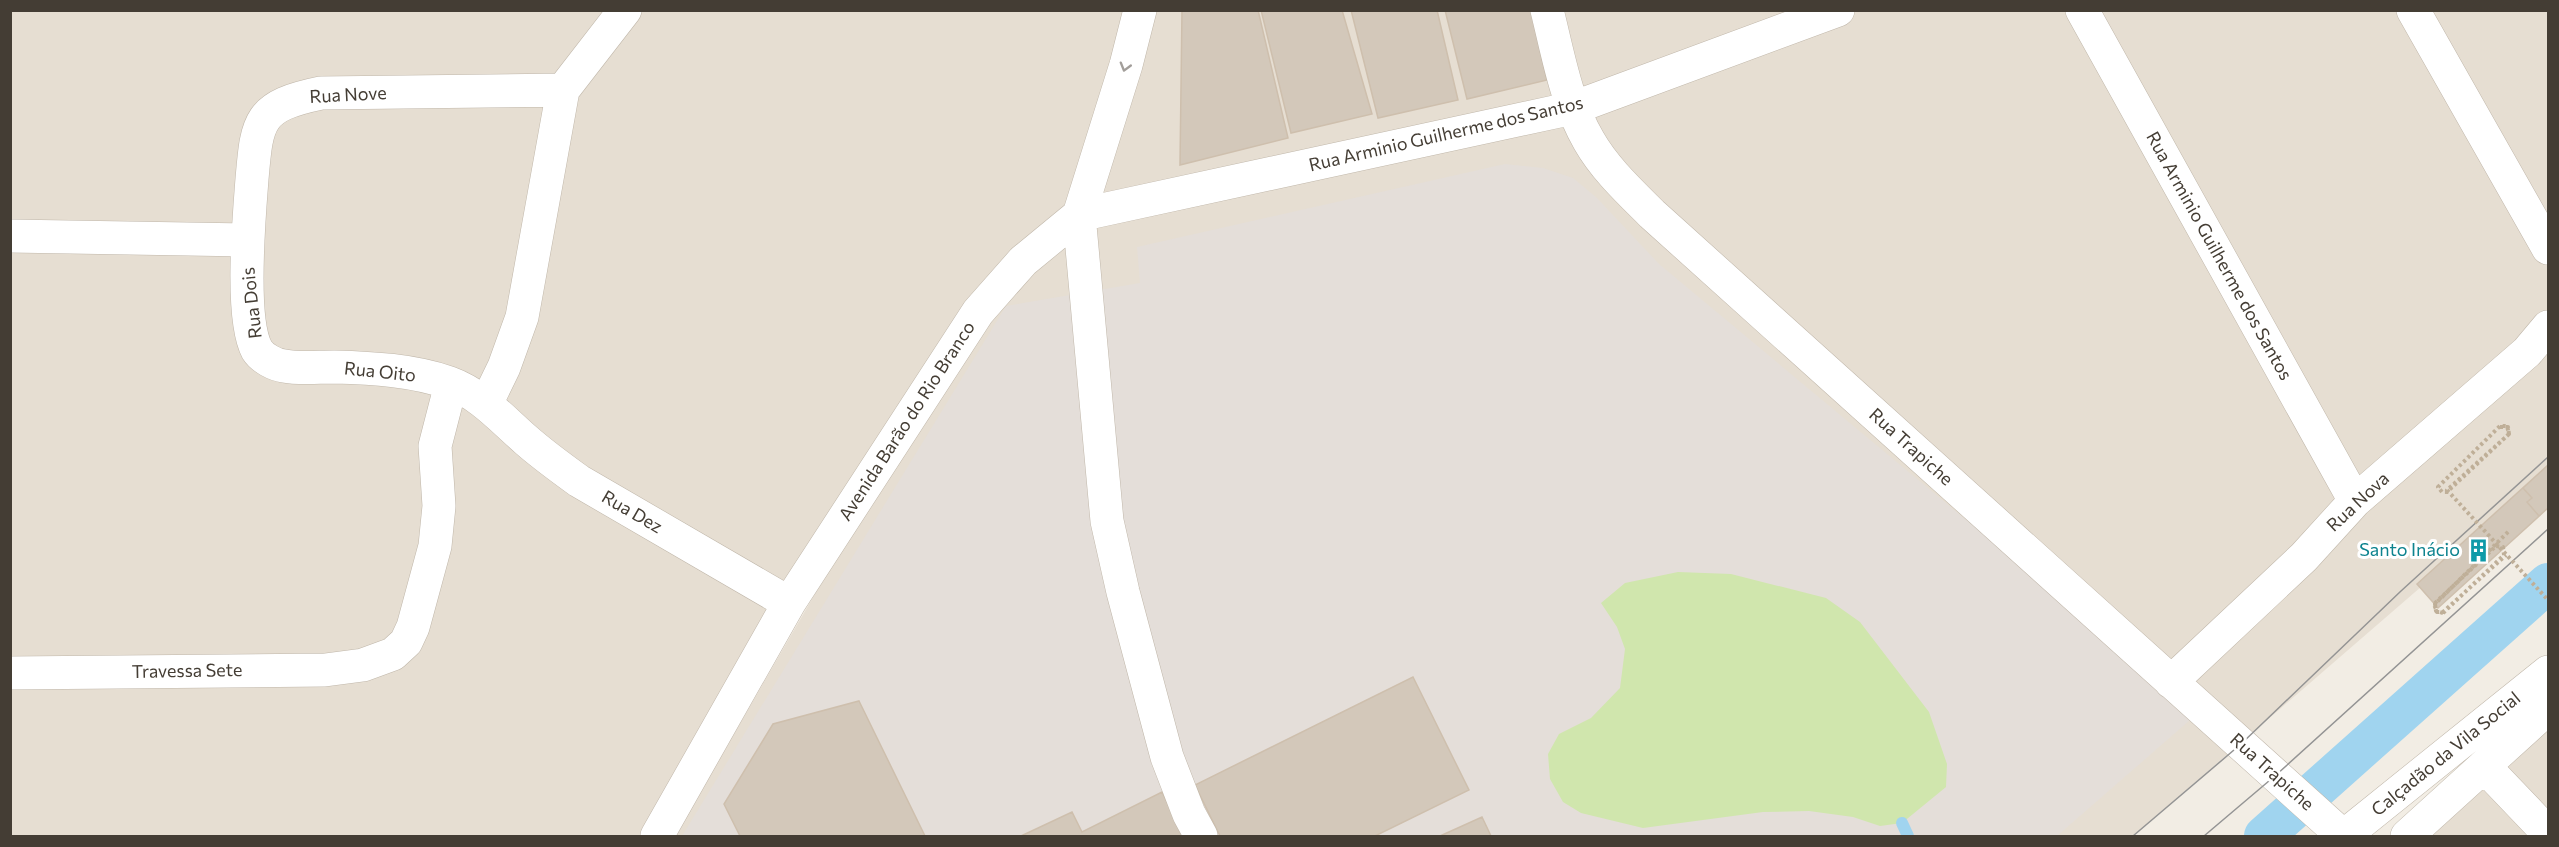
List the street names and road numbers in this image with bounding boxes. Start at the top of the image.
street label: Rua Nove [309,81,387,107]
street label: Rua Arminio Guilherme dos Santos [1306,91,1585,175]
street label: Rua Arminio Guilherme dos Santos [2142,127,2298,384]
street label: Rua Dois [236,266,266,340]
street label: Avenida Barão do Rio Branco [833,317,979,524]
street label: Rua Oito [343,356,417,386]
street label: Rua Trapiche [1865,403,1958,490]
street label: Rua Nova [2322,467,2393,536]
street label: Rua Dez [598,485,667,537]
street label: Travessa Sete [132,658,242,682]
street label: Calçadão da Vila Social [2367,686,2524,820]
street label: Rua Trapiche [2226,728,2319,815]

